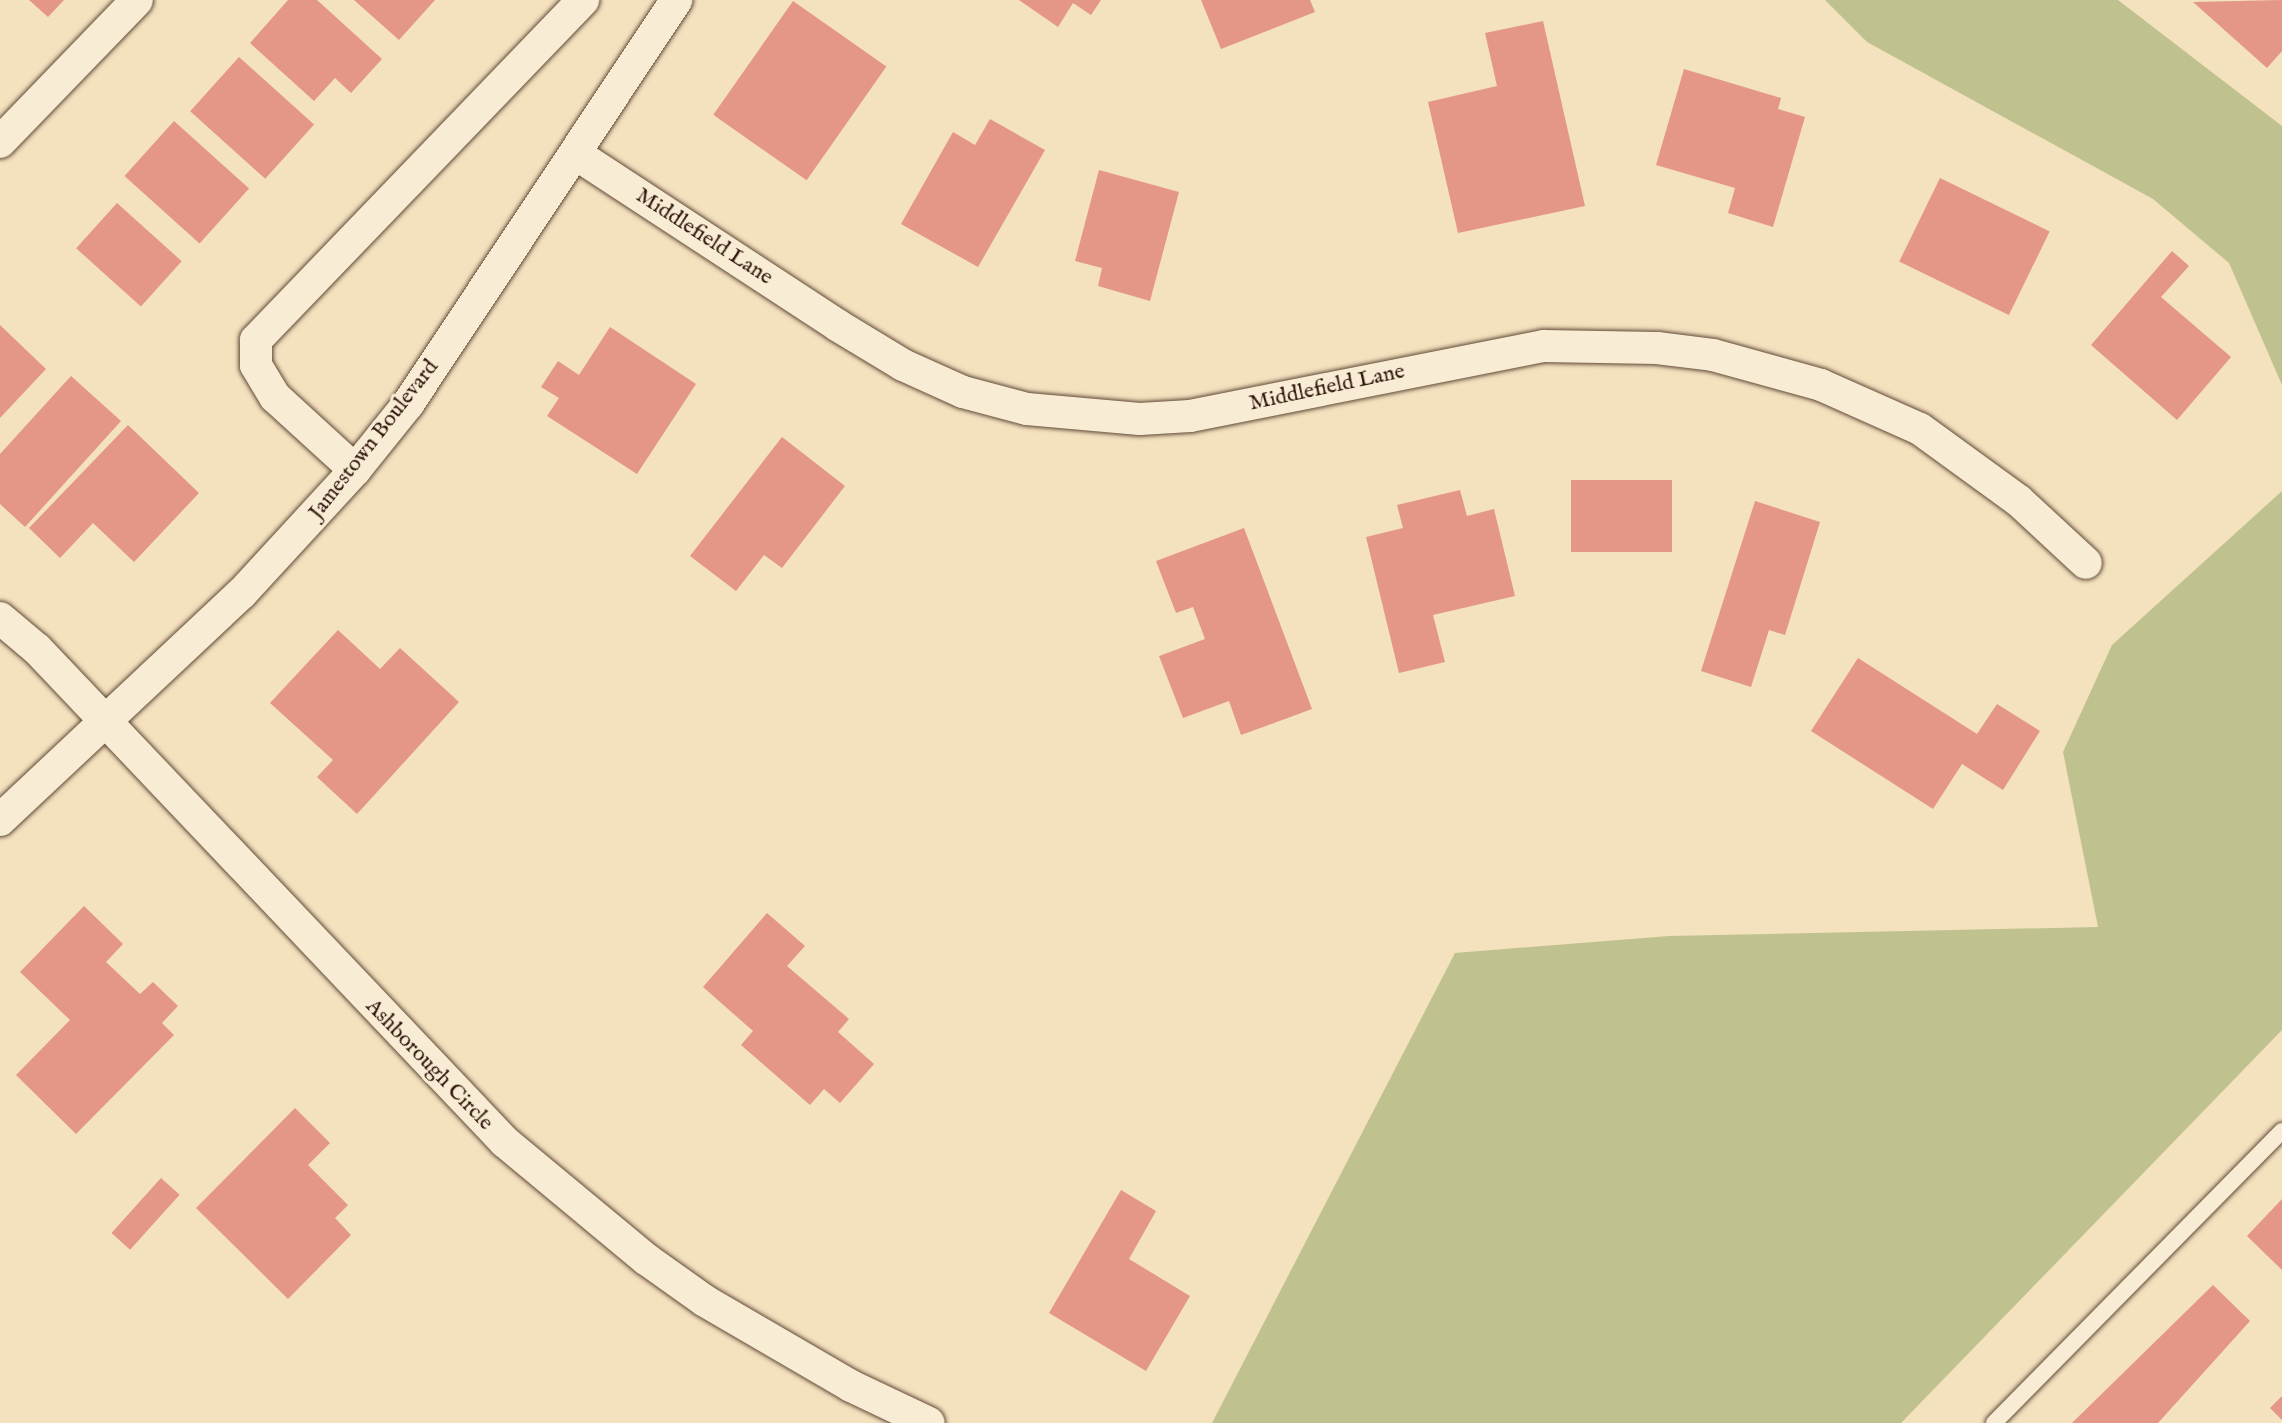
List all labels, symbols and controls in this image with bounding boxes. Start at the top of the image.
street label: Middlefield Lane [630,183,778,291]
street label: Jamestown Boulevard [303,355,445,525]
street label: Middlefield Lane [1247,359,1407,417]
street label: Ashborough Circle [360,994,498,1136]

